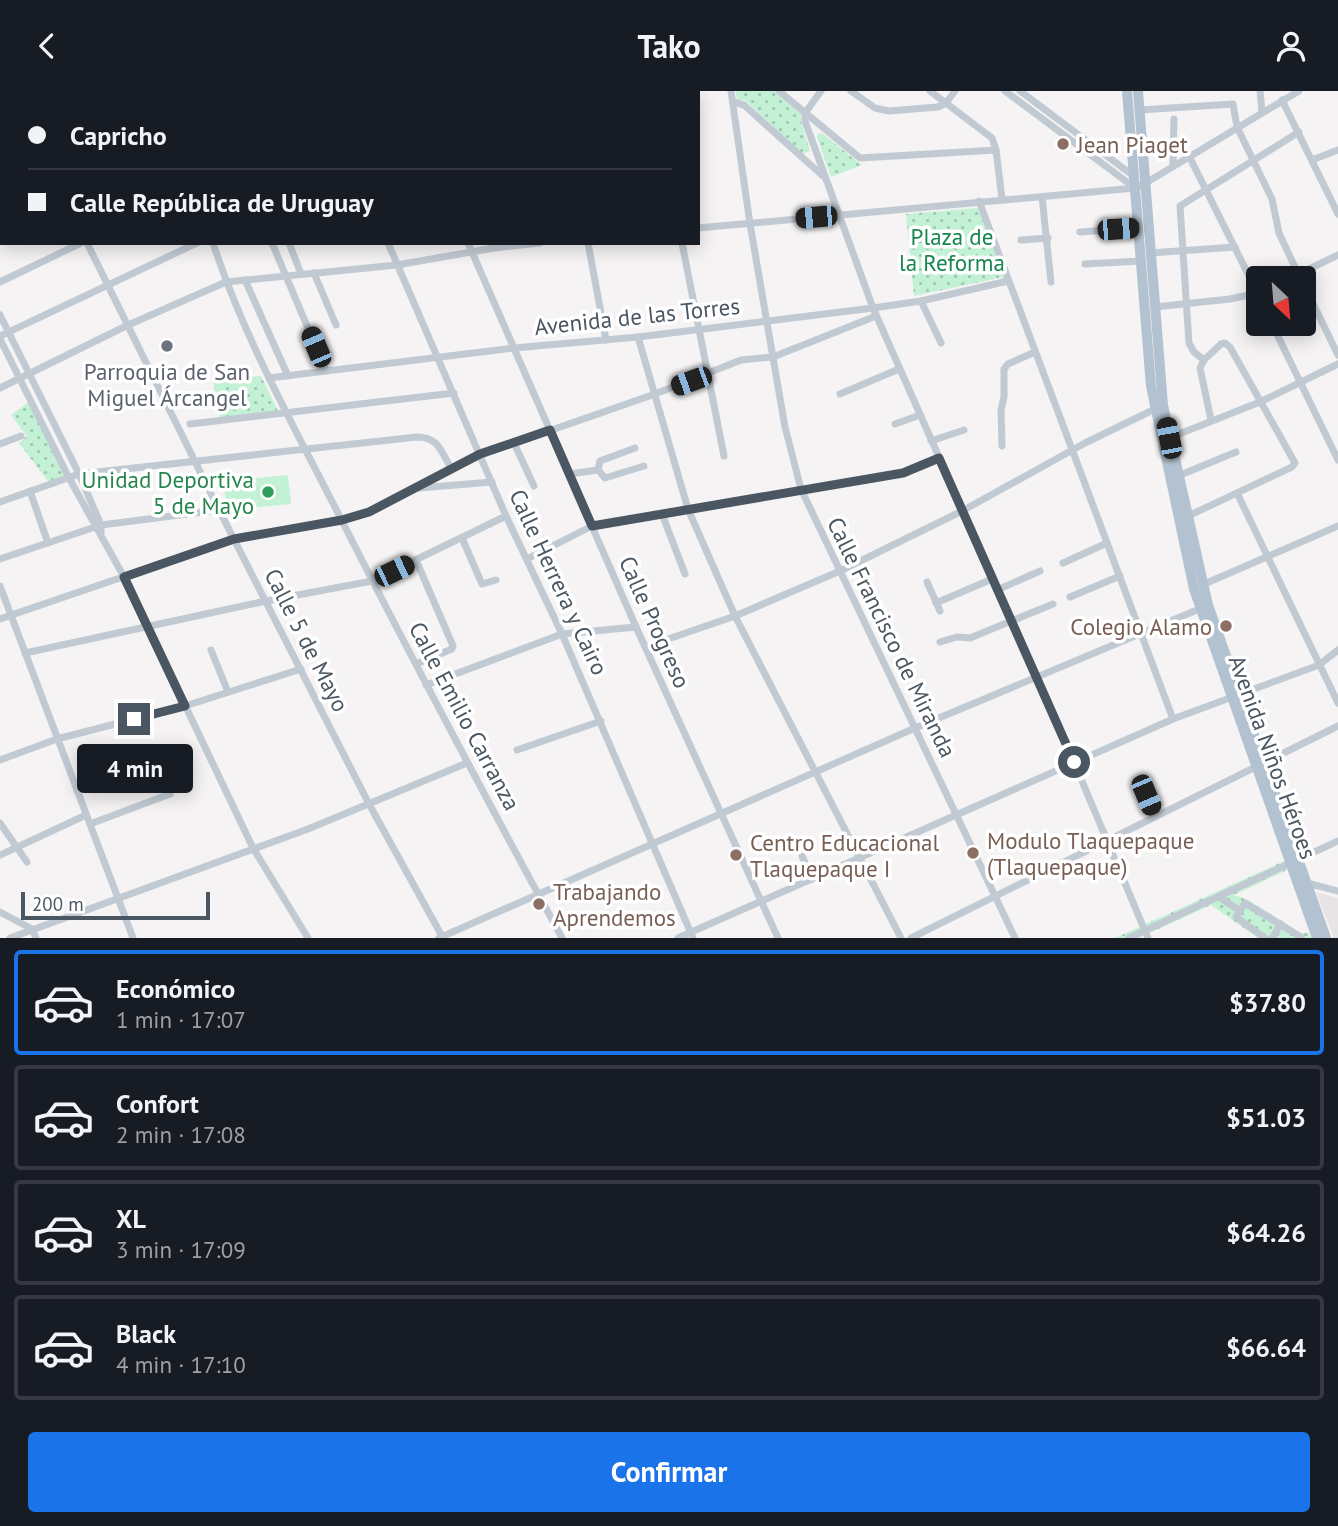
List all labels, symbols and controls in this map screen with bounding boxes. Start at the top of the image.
text: Tako [637,25,701,67]
icon: back [28,27,66,65]
icon: person [1272,27,1310,65]
text: Capricho [70,119,167,152]
place label: Jean Piaget [1076,130,1188,159]
marker: Jean Piaget [1055,136,1071,152]
text: Calle República de Uruguay [70,186,374,219]
car [795,205,838,229]
car [1097,217,1140,241]
park label: Plaza de la Reforma [899,222,1005,277]
north arrow [1246,266,1316,336]
map controls [1246,266,1316,336]
street label: Avenida de las Torres [533,291,741,341]
car [299,324,334,370]
marker: Parroquia de San Miguel Árcangel [159,338,175,354]
place label: Parroquia de San Miguel Árcangel [84,357,250,412]
car [668,364,715,398]
car [1155,415,1184,461]
place label: Unidad Deportiva 5 de Mayo [81,465,254,520]
marker: Unidad Deportiva 5 de Mayo [260,484,276,500]
street label: Calle Herrera y Cairo [503,485,615,679]
street label: Calle Francisco de Miranda [821,512,963,762]
street label: Calle Progreso [613,551,697,693]
car [371,552,418,590]
street label: Calle 5 de Mayo [259,564,355,716]
place label: Colegio Alamo [1070,612,1212,641]
street label: Calle Emilio Carranza [403,617,527,815]
marker: Colegio Alamo [1218,618,1234,634]
street label: Avenida Niños Héroes [1223,651,1323,863]
route end [118,703,150,735]
callout: 4 min [76,743,192,793]
route start [1058,746,1090,778]
text: 4 min [107,754,163,783]
car [1129,772,1164,818]
place label: Modulo Tlaquepaque (Tlaquepaque) [987,826,1194,881]
place label: Centro Educacional Tlaquepaque I [750,828,939,883]
marker: Modulo Tlaquepaque (Tlaquepaque) [965,845,981,861]
marker: Centro Educacional Tlaquepaque I [728,847,744,863]
place label: Trabajando Aprendemos [553,877,676,932]
scale bar [21,889,210,921]
text: 200 m [32,892,84,916]
marker: Trabajando Aprendemos [531,896,547,912]
icon: car [32,971,95,1034]
text: Económico [116,972,235,1005]
text: $37.80 [1229,986,1306,1019]
text: 1 min · 17:07 [116,1005,246,1034]
icon: car [32,1086,95,1149]
text: Confort [116,1087,199,1120]
text: $51.03 [1226,1101,1306,1134]
text: 2 min · 17:08 [116,1120,246,1149]
icon: car [32,1201,95,1264]
text: XL [116,1202,146,1235]
text: $64.26 [1226,1216,1306,1249]
text: 3 min · 17:09 [116,1235,246,1264]
icon: car [32,1316,95,1379]
text: Black [116,1317,176,1350]
text: $66.64 [1226,1331,1306,1364]
text: 4 min · 17:10 [116,1350,246,1379]
button: Confirmar [28,1432,1310,1512]

